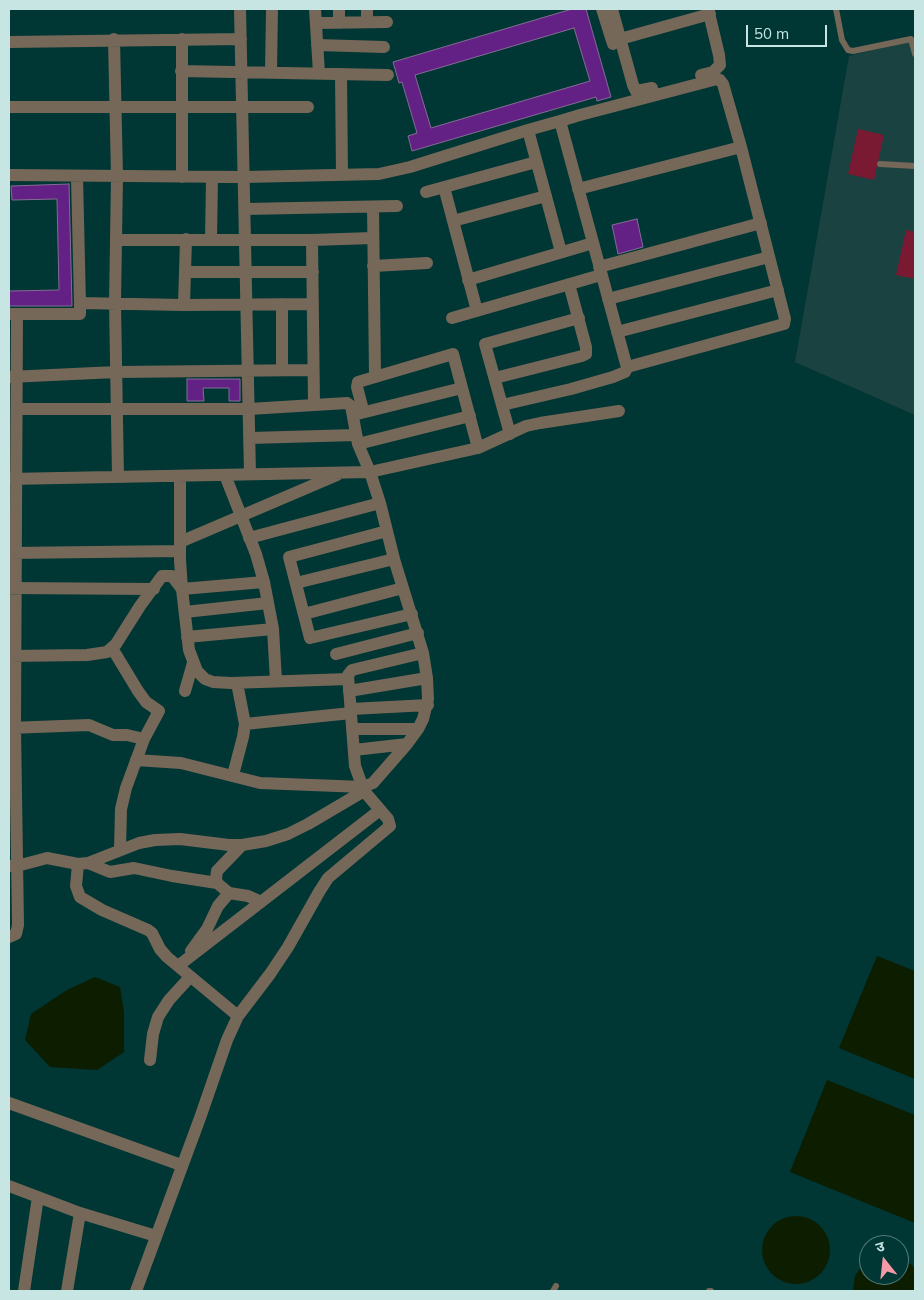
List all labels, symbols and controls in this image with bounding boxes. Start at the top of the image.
scale bar [749,15,830,47]
text: 50 m [754,24,789,43]
north arrow [859,1235,909,1285]
text: उ [874,1237,887,1256]

